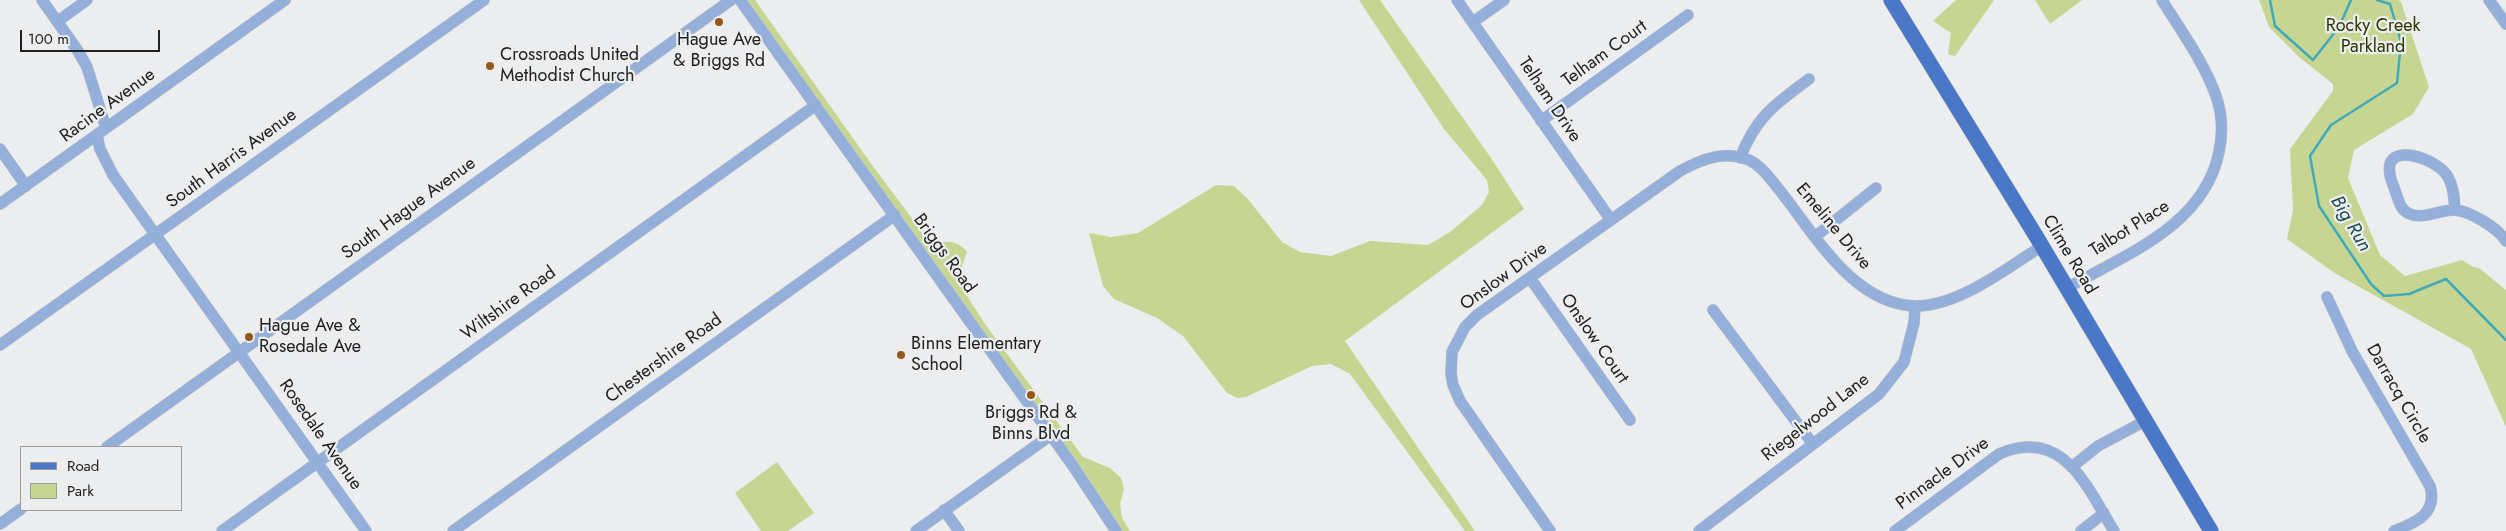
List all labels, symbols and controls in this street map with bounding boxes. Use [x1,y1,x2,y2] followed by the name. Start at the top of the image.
[713,16,725,28] marker: Hague Ave & Briggs Rd
[1558,16,1652,92] street label: Telham Court
[2326,16,2420,58] park label: Rocky Creek Parkland
[22,20,162,52] scale bar
[28,28,69,50] text: 100 m
[673,30,765,72] place label: Hague Ave & Briggs Rd
[500,45,639,88] place label: Crossroads United Methodist Church
[1513,54,1585,146] street label: Telham Drive
[484,60,496,72] marker: Crossroads United Methodist Church
[56,64,160,148] street label: Racine Avenue
[163,105,301,213] street label: South Harris Avenue
[338,153,480,265] street label: South Hague Avenue
[1791,179,1875,275] street label: Emeline Drive
[2325,192,2375,256] water label: Big Run
[2086,196,2174,262] street label: Talbot Place
[908,210,980,298] street label: Briggs Road
[2037,211,2101,299] street label: Clime Road
[1456,238,1552,316] street label: Onslow Drive
[457,262,561,346] street label: Wiltshire Road
[1555,290,1633,388] street label: Onslow Court
[601,309,727,409] street label: Chestershire Road
[259,316,361,358] place label: Hague Ave & Rosedale Ave
[243,331,255,343] marker: Hague Ave & Rosedale Ave
[911,334,1041,376] place label: Binns Elementary School
[2361,340,2435,448] street label: Darracq Circle
[895,349,907,361] marker: Binns Elementary School
[1758,369,1874,467] street label: Riegelwood Lane
[274,375,366,495] street label: Rosedale Avenue
[1025,389,1037,401] marker: Briggs Rd & Binns Blvd
[985,403,1077,446] place label: Briggs Rd & Binns Blvd
[1892,433,1994,515] street label: Pinnacle Drive
[20,446,182,511] legend
[67,455,99,477] text: Road
[67,480,94,502] text: Park

